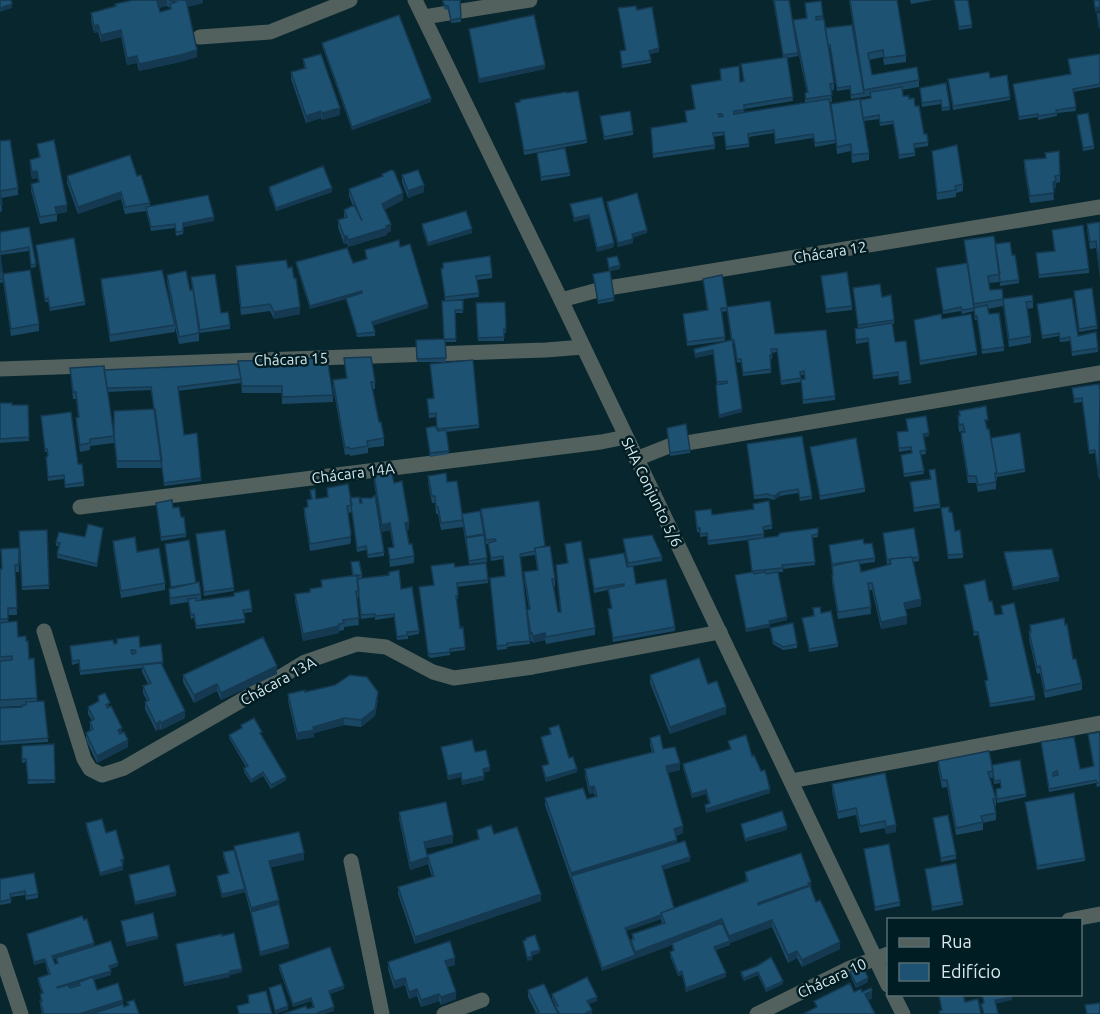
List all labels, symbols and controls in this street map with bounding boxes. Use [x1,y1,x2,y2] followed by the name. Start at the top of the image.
[792,238,868,266] street label: Chácara 12
[254,349,328,369] street label: Chácara 15
[618,435,686,549] street label: SHA Conjunto 5/6
[310,459,396,487] street label: Chácara 14A
[237,653,319,709] street label: Chácara 13A
[887,918,1082,996] legend
[941,931,972,951] text: Rua
[795,955,869,1001] street label: Chácara 10
[941,961,1001,981] text: Edifício

